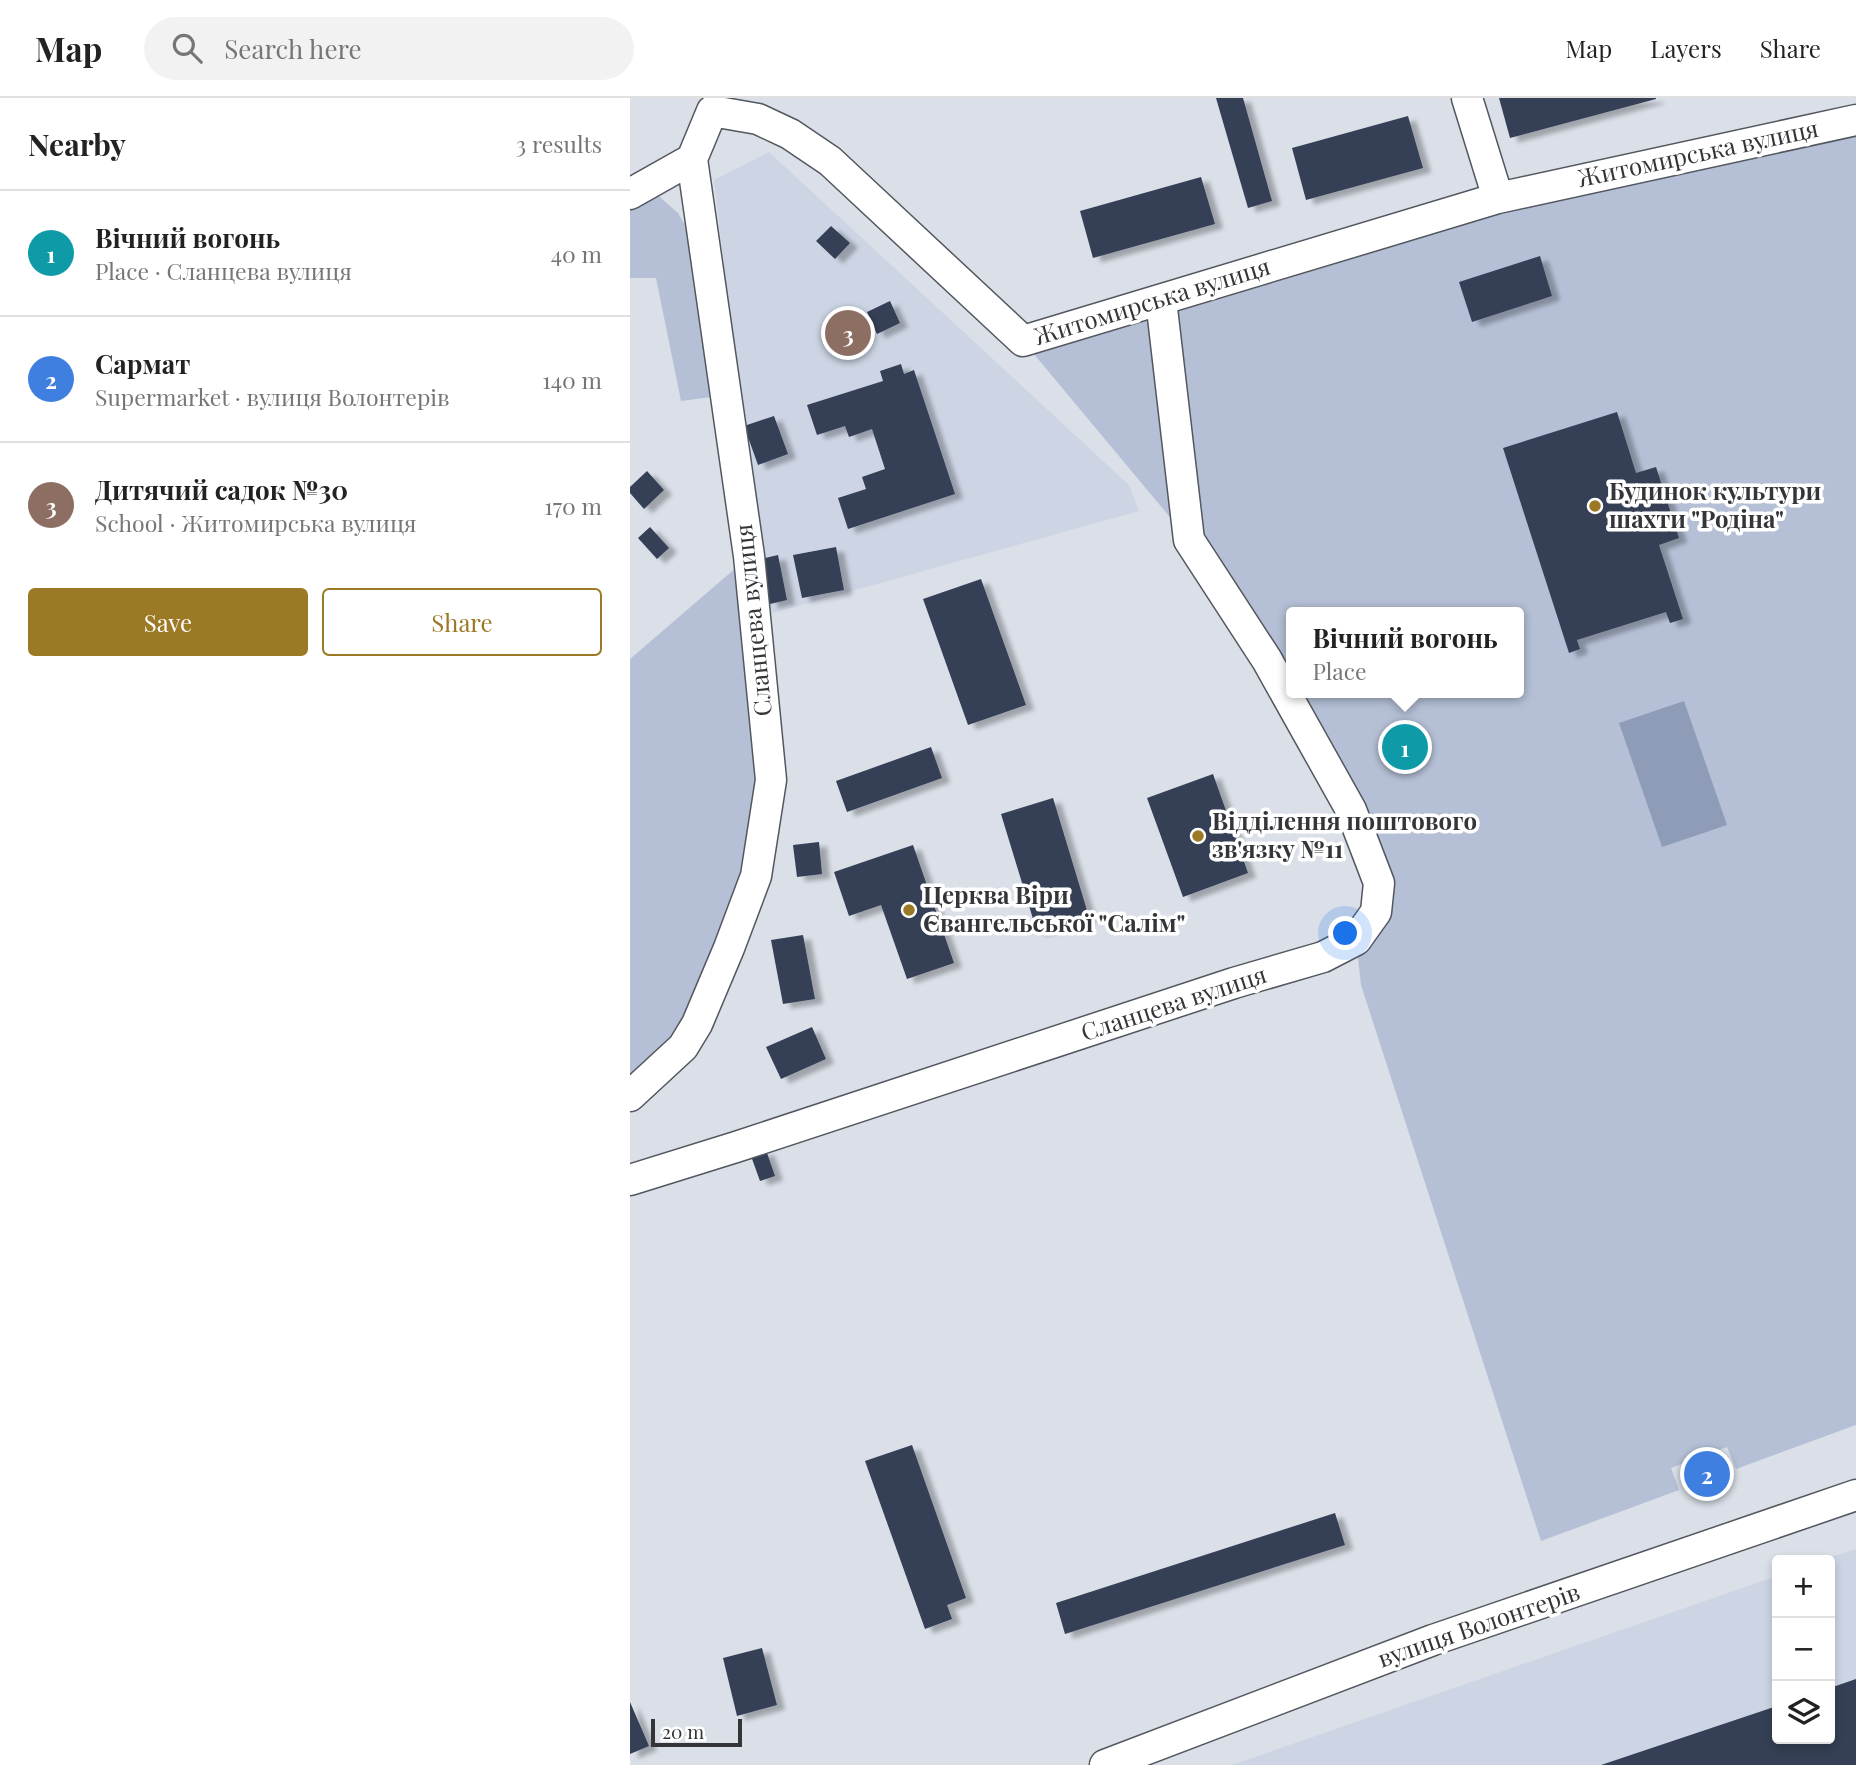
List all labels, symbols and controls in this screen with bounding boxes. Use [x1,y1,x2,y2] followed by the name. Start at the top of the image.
[144,17,634,80] search box
[35,26,102,70] text: Map
[168,29,206,67] icon: search
[224,31,362,66] text: Search here
[1566,32,1612,64] text: Map
[1650,32,1722,64] text: Layers
[1760,32,1821,64] text: Share
[1574,111,1821,193] street label: Житомирська вулиця
[28,124,126,164] text: Nearby
[516,128,602,159] text: 3 results
[95,220,280,255] text: Вічний вогонь
[47,238,55,269] text: 1
[551,238,602,269] text: 40 m
[1029,249,1274,351] street label: Житомирська вулиця
[95,255,352,286] text: Place · Сланцева вулиця
[825,307,871,359] pin: 3
[95,346,190,381] text: Сармат
[45,364,57,395] text: 2
[542,364,602,395] text: 140 m
[95,381,450,412] text: Supermarket · вулиця Волонтерів
[95,472,348,507] text: Дитячий садок №30
[1609,474,1822,534] place label: Будинок культури шахти "Родіна"
[45,490,57,521] text: 3
[544,490,602,521] text: 170 m
[1587,498,1603,514] marker: Будинок культури шахти "Родіна"
[95,507,416,538] text: School · Житомирська вулиця
[726,522,778,718] street label: Сланцева вулиця
[28,588,308,656] button: Save
[322,588,602,656] button: Share
[1286,607,1524,698] popup
[1312,620,1498,655] text: Вічний вогонь
[1312,655,1367,686] text: Place
[1382,721,1428,773] pin: 1
[1212,804,1477,864] place label: Відділення поштового зв'язку №11
[1190,828,1206,844] marker: Відділення поштового зв'язку №11
[923,878,1185,938] place label: Церква Віри Євангельської "Салім"
[901,902,917,918] marker: Церква Віри Євангельської "Салім"
[1328,916,1362,950] your location
[1077,957,1270,1047] street label: Сланцева вулиця
[1684,1448,1730,1500] pin: 2
[1772,1555,1835,1744] map controls
[1772,1555,1835,1618] button: +
[1373,1574,1584,1674] street label: вулиця Волонтерів
[1772,1618,1835,1681] button: −
[1772,1681,1835,1744] button: layers
[651,1716,742,1748] scale bar
[662,1718,704,1744] text: 20 m

